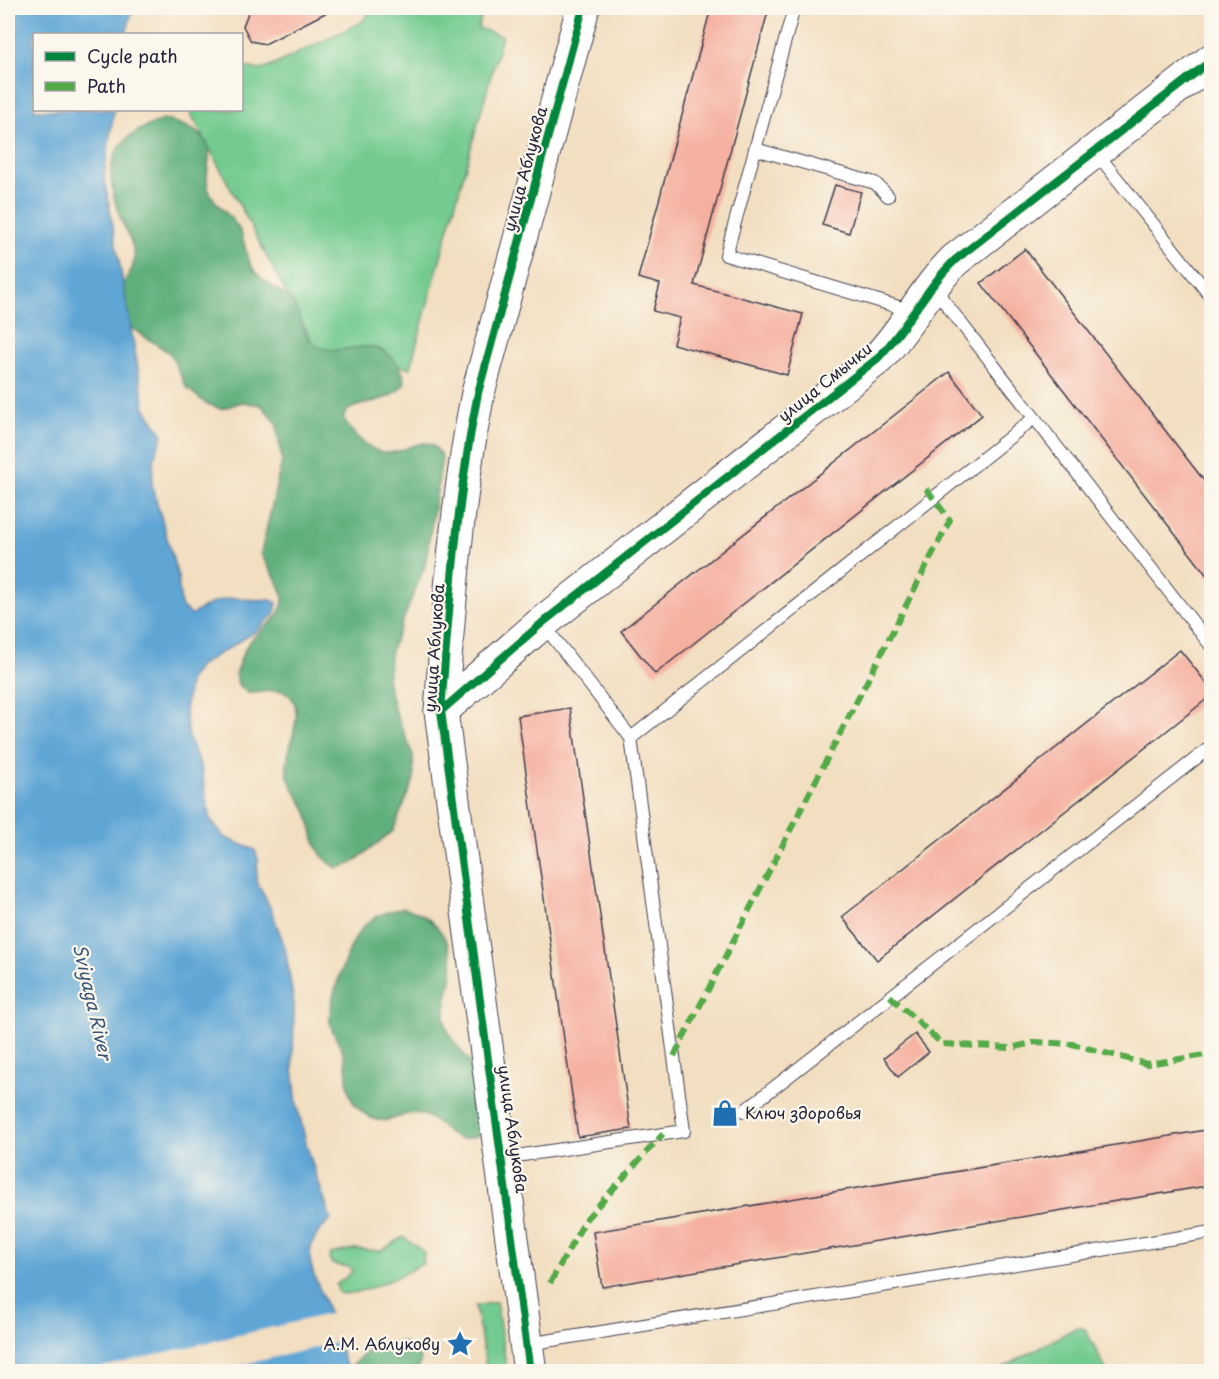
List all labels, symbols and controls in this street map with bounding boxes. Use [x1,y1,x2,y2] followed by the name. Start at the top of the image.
[33,33,243,111] legend
[87,42,178,69] text: Cycle path
[87,72,126,99] text: Path
[496,103,552,234] street label: улица Аблукова
[772,336,877,427] street label: улица Смычки
[417,583,449,713] street label: улица Аблукова
[67,941,120,1065] water label: Sviyaga River
[493,1063,535,1194] street label: улица Аблукова
[710,1098,740,1128] shop icon: Ключ здоровья
[745,1100,862,1124] place label: Ключ здоровья
[445,1329,475,1359] place icon: А.М. Аблукову
[324,1331,440,1355] place label: А.М. Аблукову

